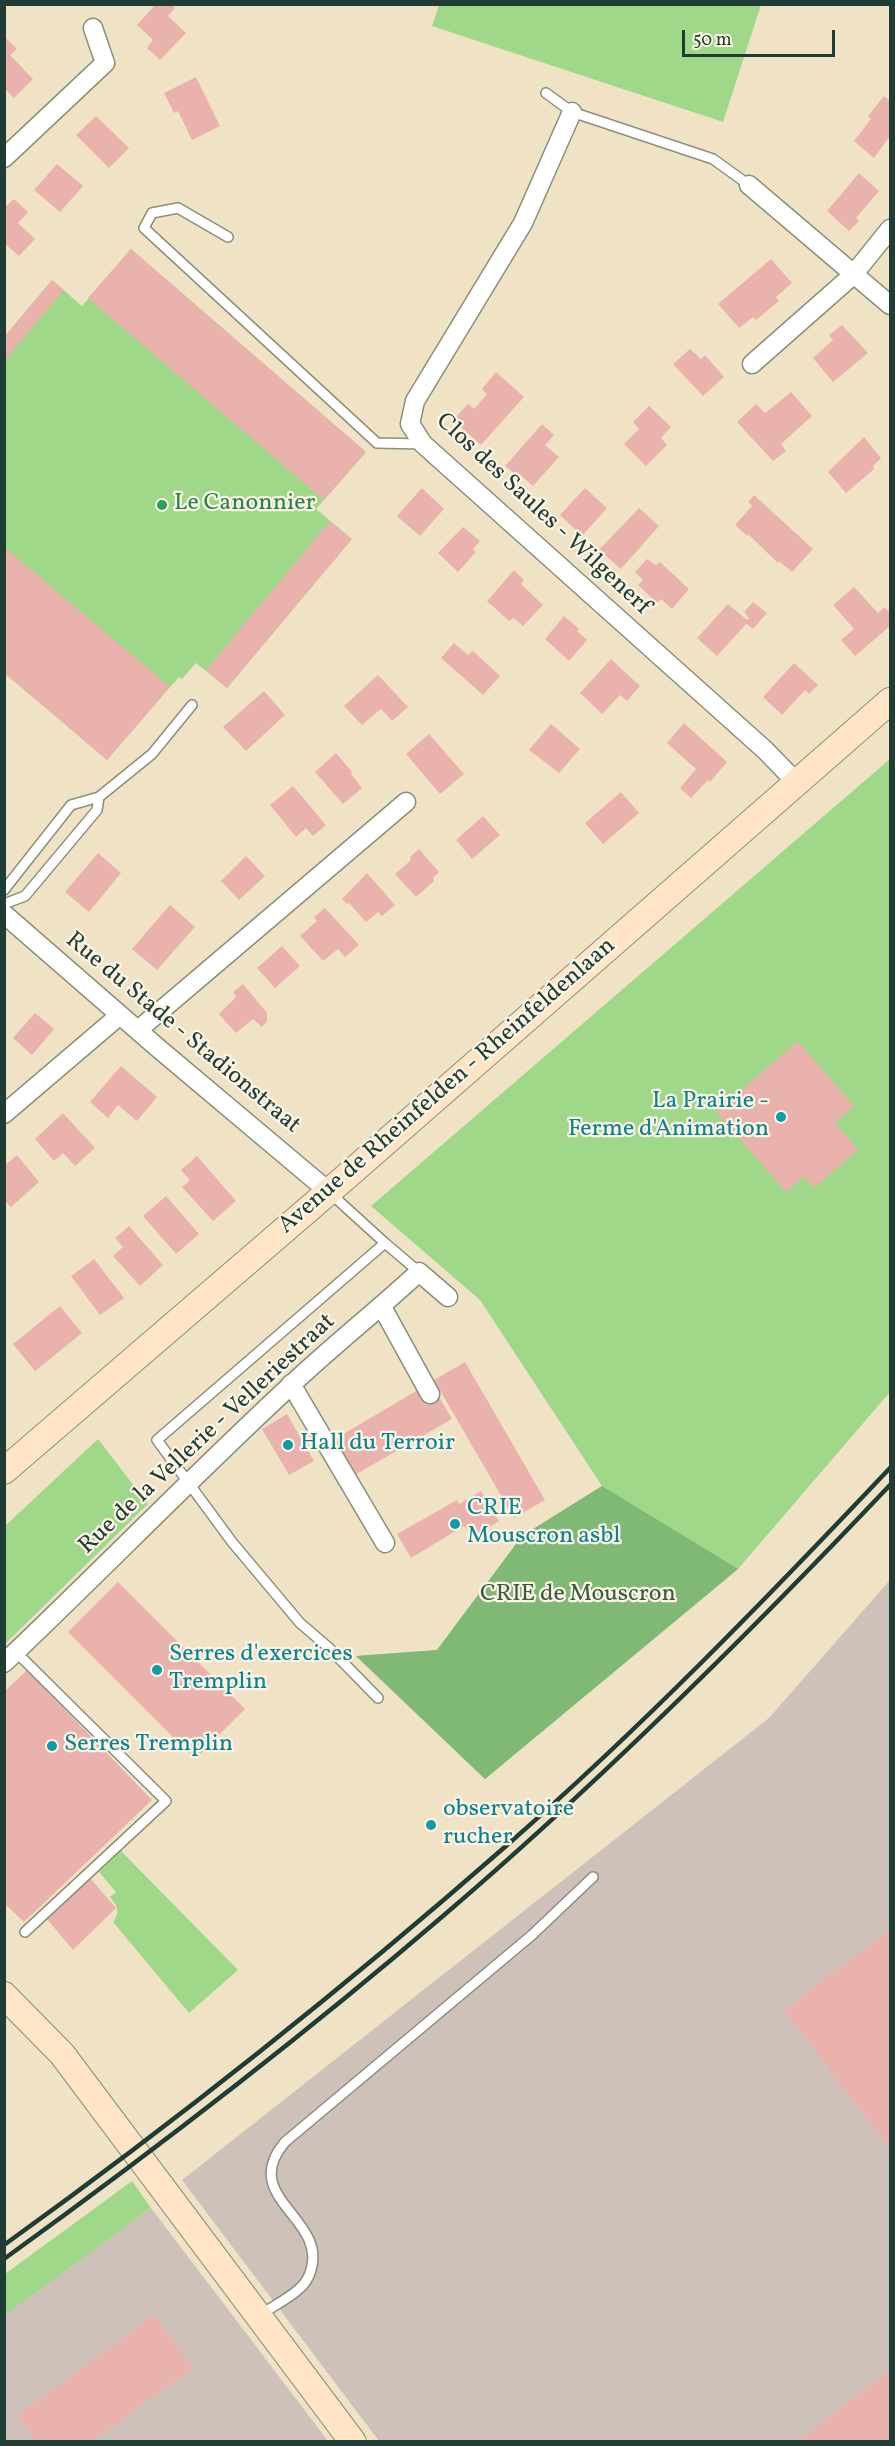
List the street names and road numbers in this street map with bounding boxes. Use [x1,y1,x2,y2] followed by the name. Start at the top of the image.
[429,408,655,622] street label: Clos des Saules - Wilgenerf
[58,927,306,1141] street label: Rue du Stade - Stadionstraat
[274,933,622,1241] street label: Avenue de Rheinfelden - Rheinfeldenlaan
[74,1309,342,1561] street label: Rue de la Vellerie - Velleriestraat

